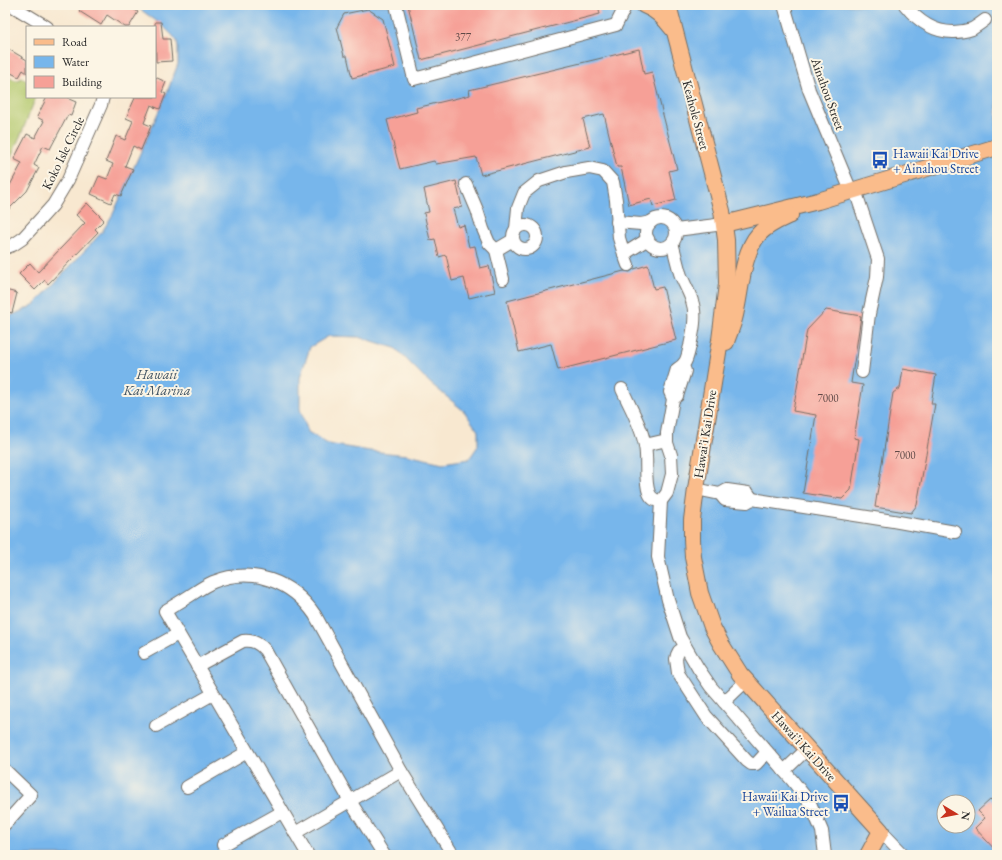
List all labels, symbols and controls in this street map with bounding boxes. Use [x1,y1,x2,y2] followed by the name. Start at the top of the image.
[26,26,156,98] legend
[455,30,472,44] house number: 377
[62,34,88,50] text: Road
[62,54,89,70] text: Water
[807,55,849,132] street label: Ainahou Street
[62,74,103,90] text: Building
[679,78,713,152] street label: Keahole Street
[38,113,88,193] street label: Koko Isle Circle
[893,145,979,177] place label: Hawaii Kai Drive + Ainahou Street
[870,150,890,170] bus stop icon: Hawaii Kai Drive + Ainahou Street
[122,365,191,399] water label: Hawaii Kai Marina
[690,389,720,479] street label: Hawai’i Kai Drive
[817,391,839,405] house number: 7000
[894,448,916,462] house number: 7000
[768,707,840,785] street label: Hawai’i Kai Drive
[742,788,828,820] place label: Hawaii Kai Drive + Wailua Street
[831,793,851,813] bus stop icon: Hawaii Kai Drive + Wailua Street
[936,794,976,834] north arrow
[958,810,974,821] text: N

